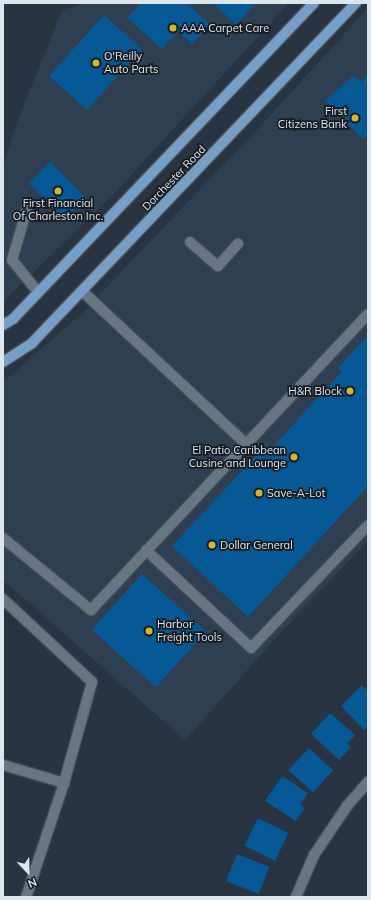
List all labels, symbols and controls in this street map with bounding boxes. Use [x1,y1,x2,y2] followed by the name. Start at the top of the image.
[181,21,269,35] place label: AAA Carpet Care
[168,23,178,33] marker: AAA Carpet Care
[104,50,158,76] place label: O'Reilly Auto Parts
[91,58,101,68] marker: O'Reilly Auto Parts
[278,105,347,131] place label: First Citizens Bank
[350,113,360,123] marker: First Citizens Bank
[140,143,208,213] street label: Dorchester Road
[53,186,63,196] marker: First Financial Of Charleston Inc.
[13,197,103,223] place label: First Financial Of Charleston Inc.
[288,384,342,398] place label: H&R Block
[345,386,355,396] marker: H&R Block
[189,444,286,470] place label: El Patio Caribbean Cusine and Lounge
[289,452,299,462] marker: El Patio Caribbean Cusine and Lounge
[267,486,325,500] place label: Save-A-Lot
[254,488,264,498] marker: Save-A-Lot
[220,538,293,552] place label: Dollar General
[207,540,217,550] marker: Dollar General
[157,618,222,644] place label: Harbor Freight Tools
[144,626,154,636] marker: Harbor Freight Tools
[8,852,48,892] north arrow
[26,875,39,891] text: N

